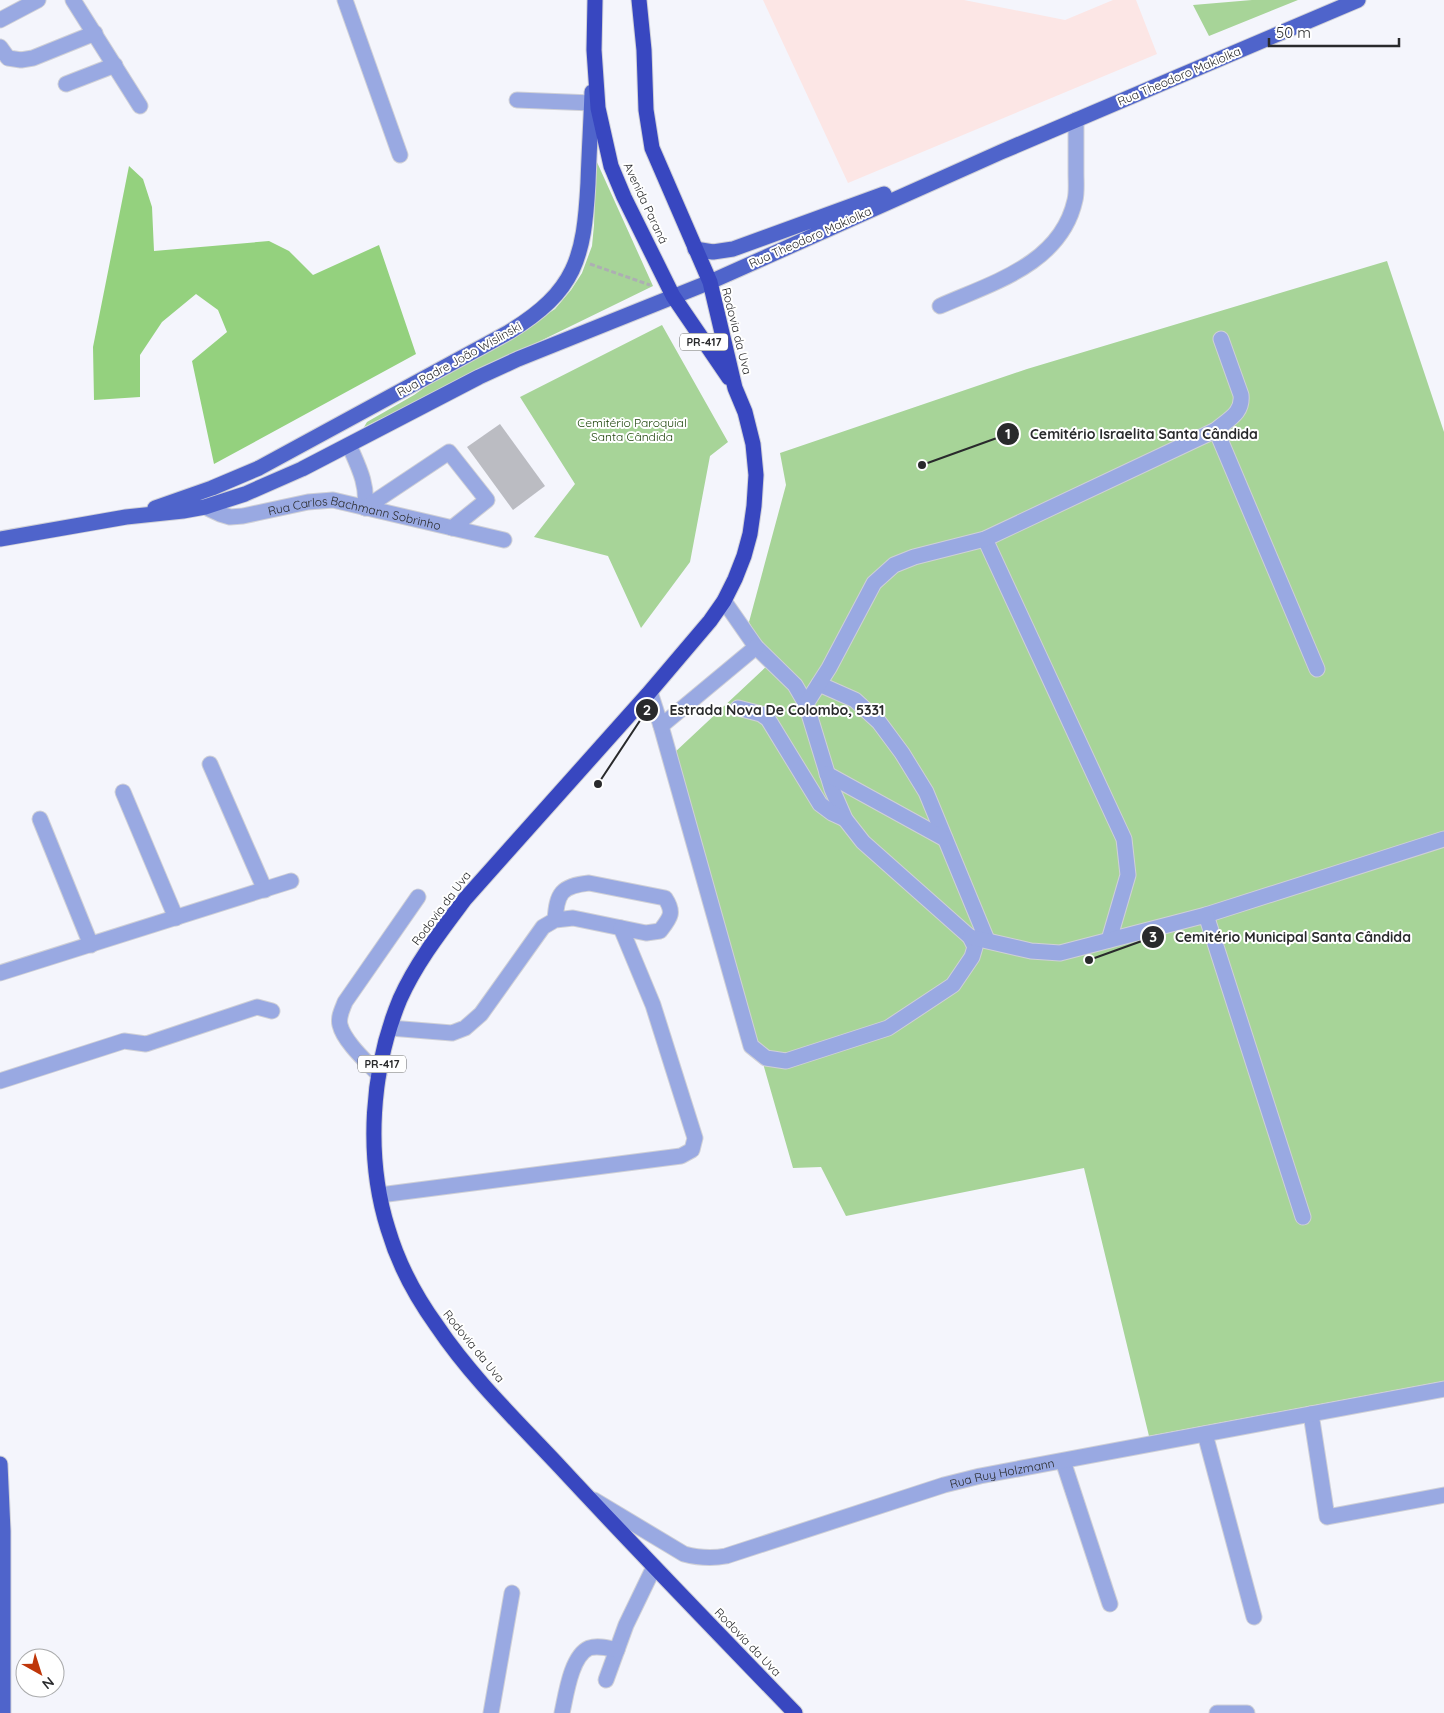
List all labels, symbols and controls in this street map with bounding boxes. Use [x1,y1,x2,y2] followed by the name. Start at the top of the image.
[1269,15,1399,47] scale bar
[1276,23,1311,42] text: 50 m
[1115,43,1243,109] street label: Rua Theodoro Makiolka
[621,160,671,246] street label: Avenida Paraná
[746,203,874,271] street label: Rua Theodoro Makiolka
[719,286,755,376] street label: Rodovia da Uva
[394,319,524,399] street label: Rua Padre João Wislinski
[680,334,728,351] road number: PR-417
[577,415,687,444] park label: Cemitério Paroquial Santa Cândida
[995,420,1268,449] callout: Cemitério Israelita Santa Cândida
[1005,424,1011,443] text: 1
[1030,425,1258,443] text: Cemitério Israelita Santa Cândida
[266,492,443,533] street label: Rua Carlos Bachmann Sobrinho
[634,695,894,724] callout: Estrada Nova De Colombo, 5331
[643,700,651,719] text: 2
[669,701,885,719] text: Estrada Nova De Colombo, 5331
[408,868,474,948] street label: Rodovia da Uva
[1140,922,1421,951] callout: Cemitério Municipal Santa Cândida
[1149,927,1157,946] text: 3
[1175,928,1411,946] text: Cemitério Municipal Santa Cândida
[358,1056,406,1072] road number: PR-417
[440,1307,508,1385] street label: Rodovia da Uva
[948,1455,1056,1491] street label: Rua Ruy Holzmann
[712,1605,784,1679] street label: Rodovia da Uva
[15,1648,65,1698] north arrow
[39,1673,58,1693] text: N

